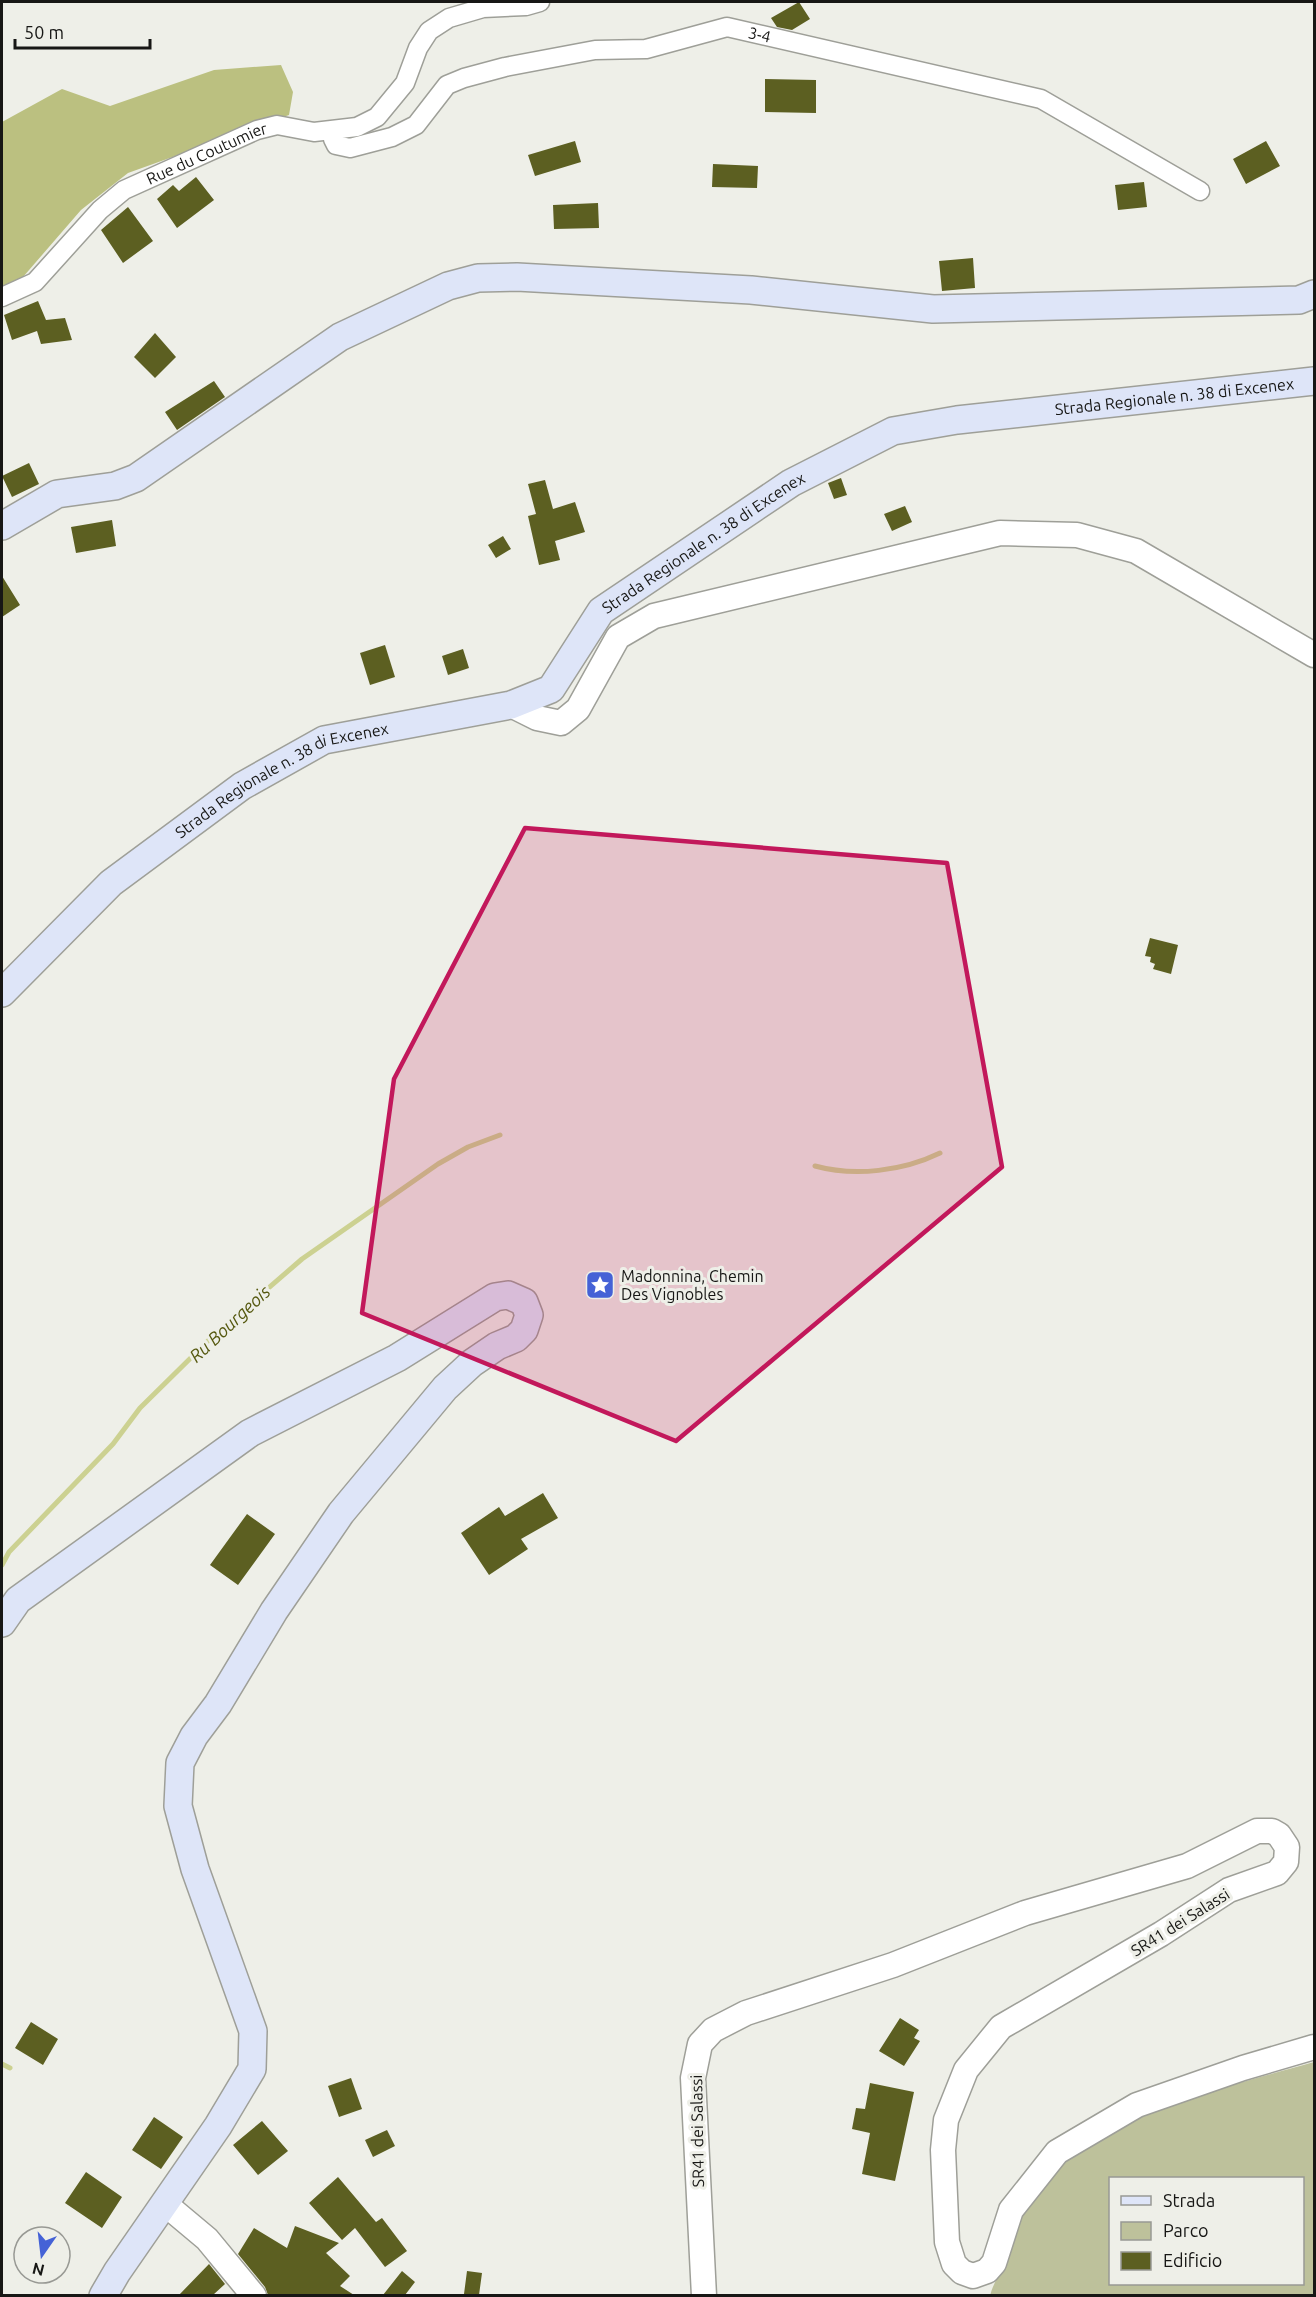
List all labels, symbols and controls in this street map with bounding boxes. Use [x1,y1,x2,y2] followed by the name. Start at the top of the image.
[15,12,150,50] scale bar
[24,22,64,42] text: 50 m
[747,23,773,46] street label: 3-4
[143,119,269,188] street label: Rue du Coutumier
[1054,374,1295,418] street label: Strada Regionale n. 38 di Excenex
[598,469,808,617] street label: Strada Regionale n. 38 di Excenex
[172,719,390,841] street label: Strada Regionale n. 38 di Excenex
[621,1267,764,1303] place label: Madonnina, Chemin Des Vignobles
[584,1269,616,1301] place icon: Madonnina, Chemin Des Vignobles
[185,1281,274,1366] water label: Ru Bourgeois
[1127,1885,1233,1959] street label: SR41 dei Salassi
[687,2075,707,2187] street label: SR41 dei Salassi
[1109,2177,1304,2285] legend
[1163,2190,1215,2210] text: Strada
[1163,2220,1209,2240] text: Parco
[12,2225,72,2285] north arrow
[1163,2250,1222,2270] text: Edificio
[30,2259,46,2280] text: N

